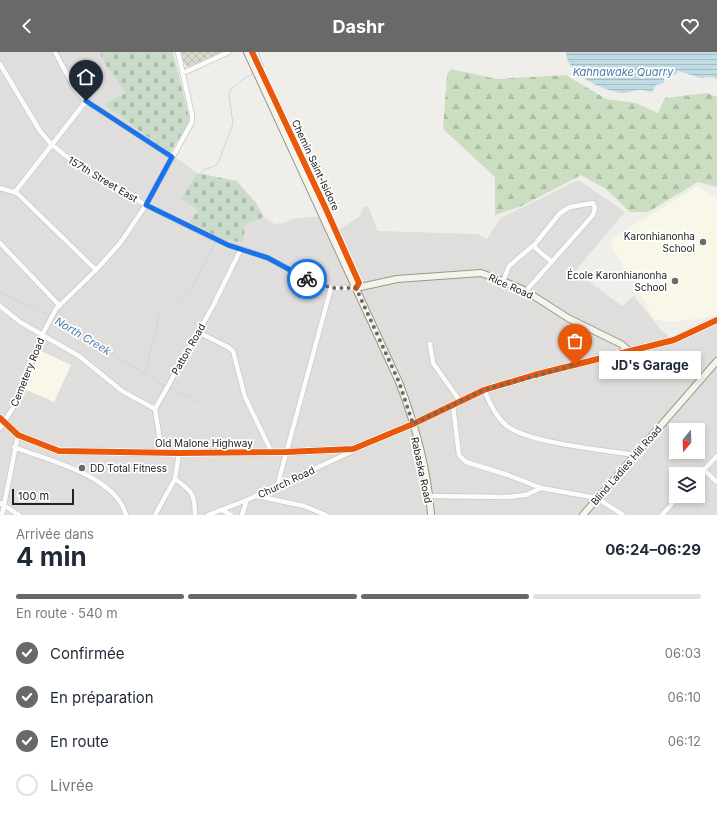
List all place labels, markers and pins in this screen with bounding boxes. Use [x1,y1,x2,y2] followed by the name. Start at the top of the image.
[69,60,103,101] pin
[624,230,695,254] place label: Karonhianonha School
[698,237,708,247] marker: Karonhianonha School
[567,268,667,293] place label: École Karonhianonha School
[670,276,680,286] marker: École Karonhianonha School
[558,324,592,365] pin
[599,351,701,379] callout: JD's Garage
[90,462,167,474] place label: DD Total Fitness
[77,463,87,473] marker: DD Total Fitness

